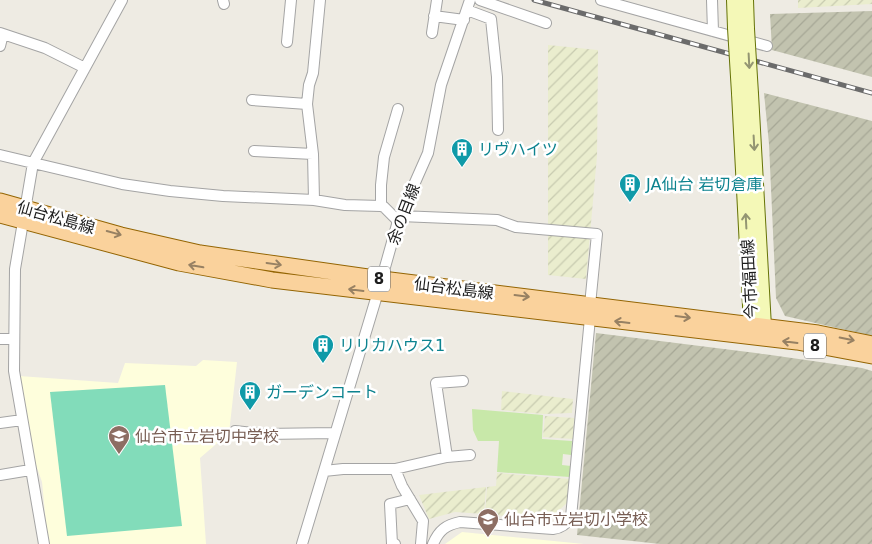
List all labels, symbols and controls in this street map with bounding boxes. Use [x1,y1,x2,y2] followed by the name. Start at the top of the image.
[745,53,754,69] one-way arrow
[749,135,758,151] one-way arrow
[450,137,474,168] building icon: リヴハイツ
[478,140,558,159] place label: リヴハイツ
[618,172,642,203] building icon: JA仙台 岩切倉庫
[645,175,762,194] place label: JA仙台 岩切倉庫
[383,181,424,247] street label: 余の目線
[15,197,97,238] street label: 仙台松島線
[741,213,750,229] one-way arrow
[106,229,122,238] one-way arrow
[738,239,761,319] street label: 今市福田線
[188,260,204,270] one-way arrow
[265,260,281,270] one-way arrow
[368,266,390,292] road number: 8
[413,274,495,303] street label: 仙台松島線
[349,285,365,295] one-way arrow
[513,291,529,301] one-way arrow
[675,312,691,322] one-way arrow
[614,317,630,327] one-way arrow
[311,333,335,364] building icon: リリカハウス1
[804,334,826,358] road number: 8
[838,335,854,344] one-way arrow
[339,336,445,355] place label: リリカハウス1
[782,336,798,346] one-way arrow
[238,380,262,411] building icon: ガーデンコート
[266,383,378,402] place label: ガーデンコート
[107,424,131,455] school or university icon: 仙台市立岩切中学校
[135,427,279,446] place label: 仙台市立岩切中学校
[476,507,500,538] school or university icon: 仙台市立岩切小学校
[504,510,648,529] place label: 仙台市立岩切小学校

